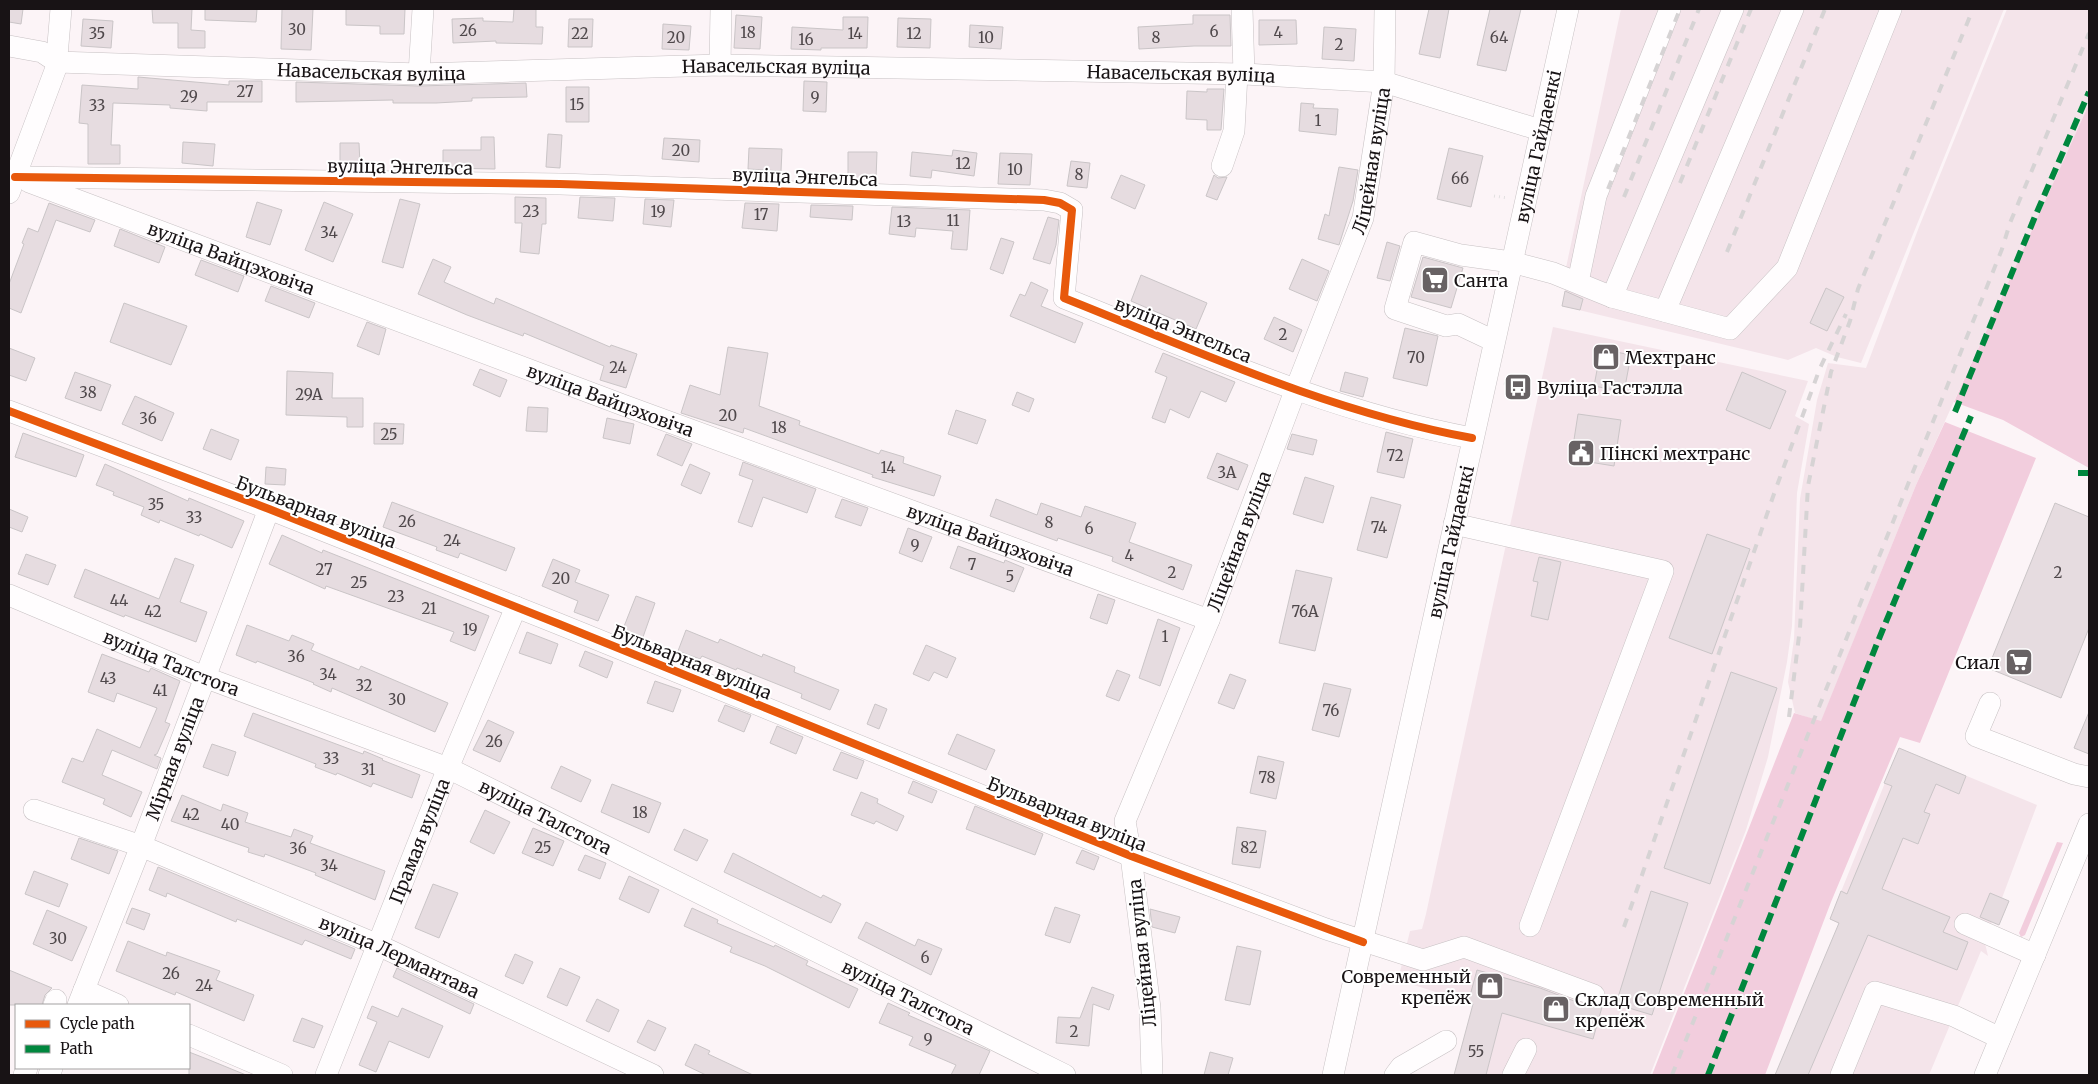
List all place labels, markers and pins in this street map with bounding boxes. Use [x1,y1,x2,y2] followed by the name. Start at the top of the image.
[1420,265,1450,295] supermarket icon: Санта
[1454,269,1509,292] place label: Санта
[1591,342,1621,372] shop icon: Мехтранс
[1625,346,1716,369] place label: Мехтранс
[1503,372,1533,402] bus stop icon: Вуліца Гастэлла
[1537,376,1683,399] place label: Вуліца Гастэлла
[1566,438,1596,468] public building icon: Пінскі мехтранс
[1600,442,1750,465] place label: Пінскі мехтранс
[2004,647,2034,677] supermarket icon: Сиал
[1955,651,2000,674] place label: Сиал
[1341,965,1472,1009] place label: Современный крепёж
[1475,971,1505,1001] shop icon: Современный крепёж
[1575,988,1764,1032] place label: Склад Современный крепёж
[1541,994,1571,1024] shop icon: Склад Современный крепёж

